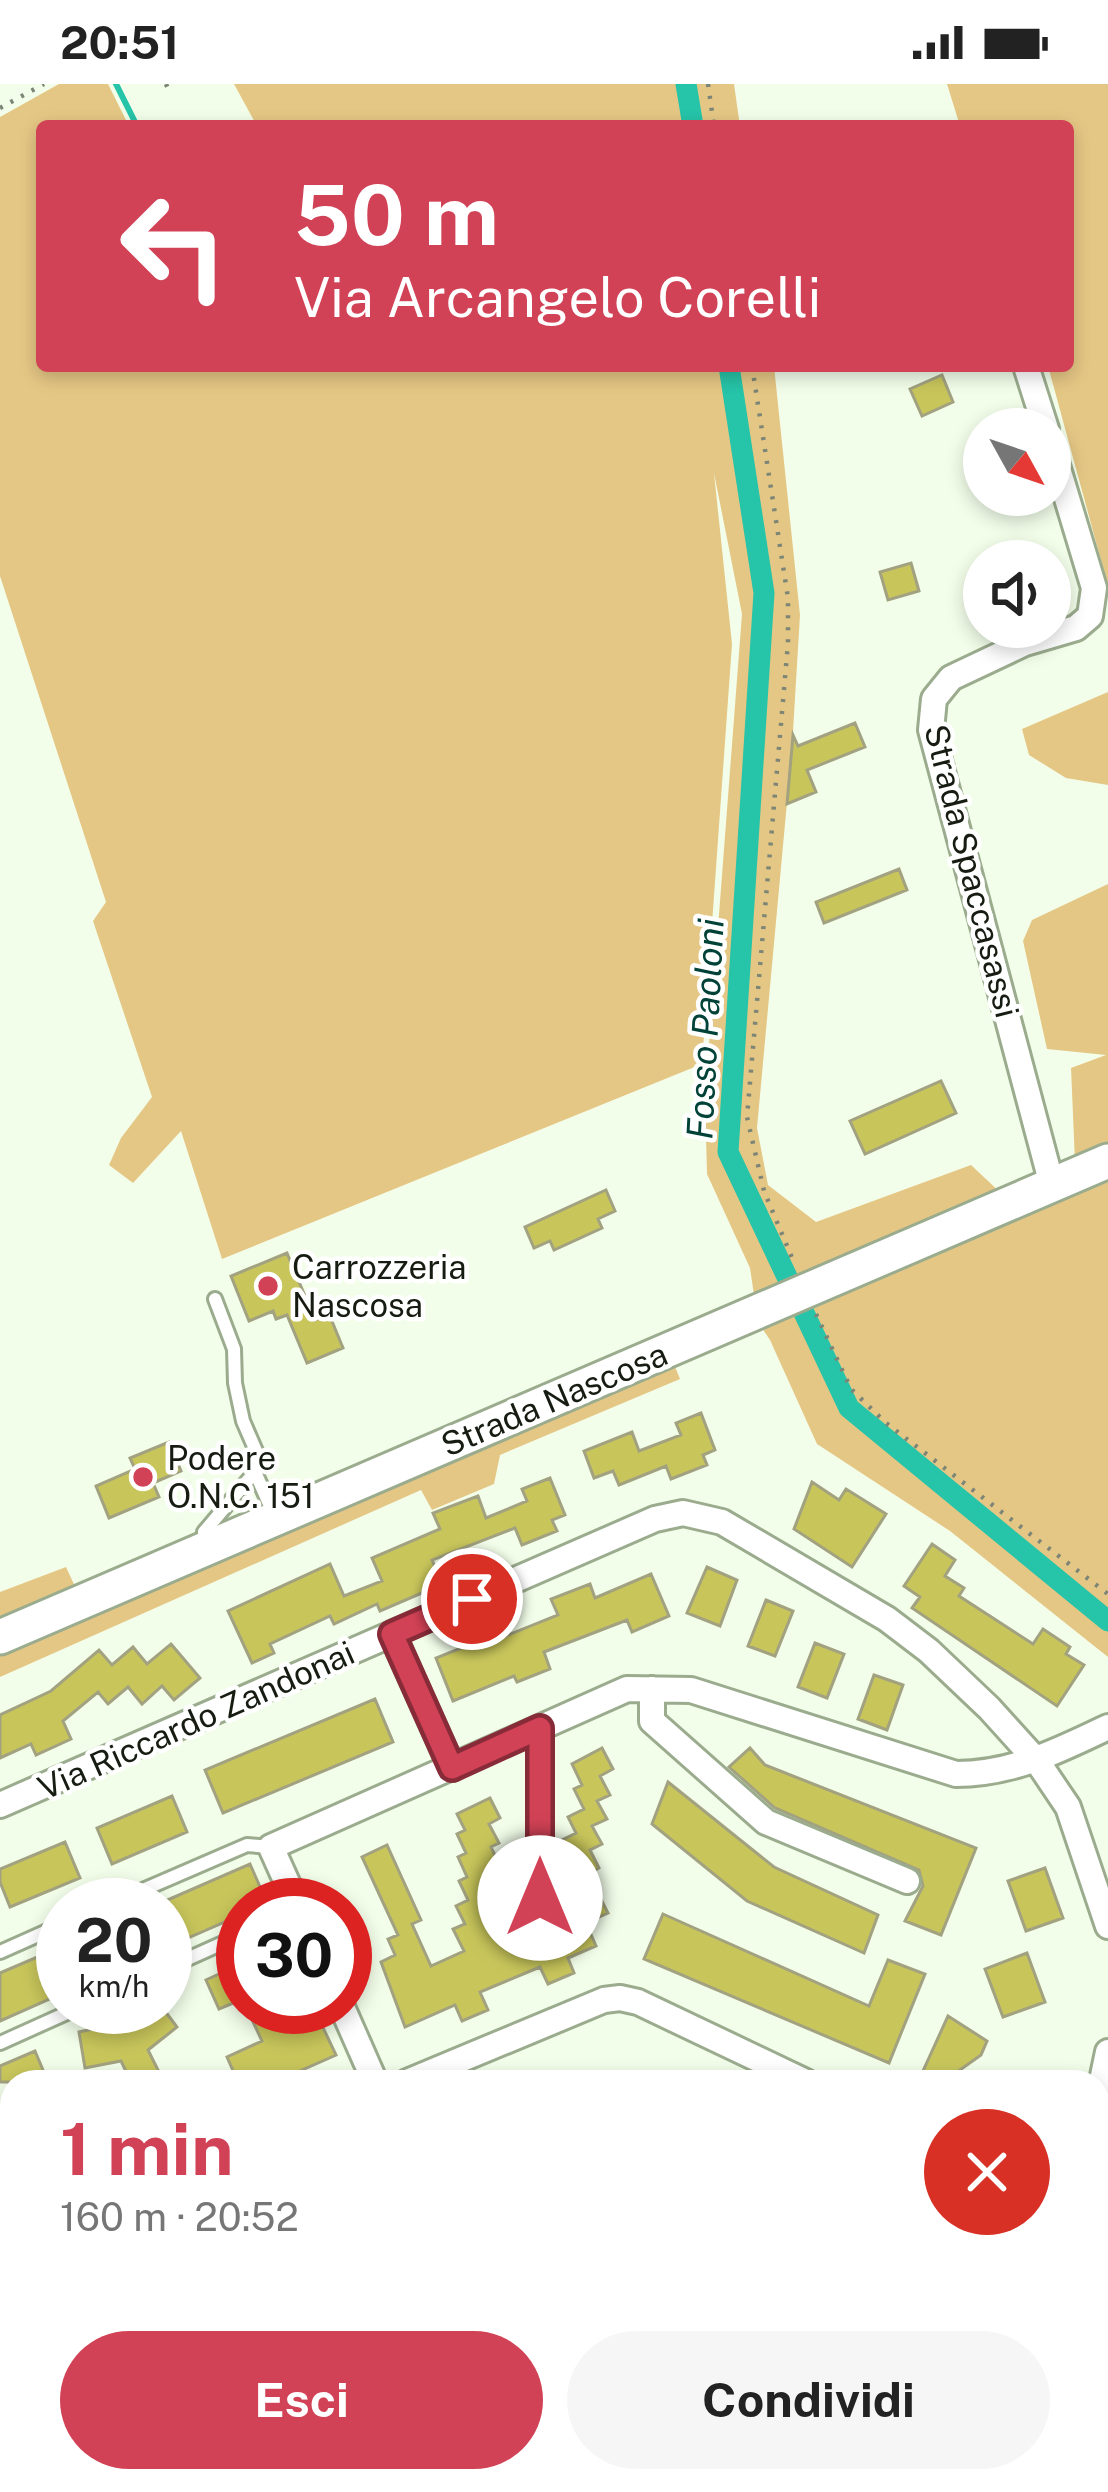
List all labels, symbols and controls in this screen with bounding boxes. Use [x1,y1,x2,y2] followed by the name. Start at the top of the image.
[60,16,179,69] text: 20:51
[294,165,499,264] text: 50 m
[96,168,252,324] icon: left
[294,266,821,329] text: Via Arcangelo Corelli
[963,408,1071,516] north arrow
[963,408,1071,648] map controls
[963,540,1071,648] button: sound
[917,721,1027,1021] street label: Strada Spaccasassi
[678,917,732,1141] water label: Fosso Paoloni
[292,1248,467,1324] place label: Carrozzeria Nascosa
[255,1273,281,1299] marker: Carrozzeria Nascosa
[435,1334,673,1464] street label: Strada Nascosa
[167,1439,314,1515] place label: Podere O.N.C. 151
[130,1464,156,1490] marker: Podere O.N.C. 151
[421,1548,523,1650] pin
[439,1566,505,1632] icon: arrive
[32,1633,360,1807] street label: Via Riccardo Zandonai
[477,1835,603,1961] position arrow
[216,1878,372,2034] speed limit sign: 30
[76,1905,152,1976] text: 20
[79,1968,149,2004] text: km/h
[60,2107,234,2191] text: 1 min
[924,2109,1050,2235] button: close
[60,2194,299,2240] text: 160 m · 20:52
[60,2331,543,2469] button: Esci
[567,2331,1050,2469] button: Condividi

